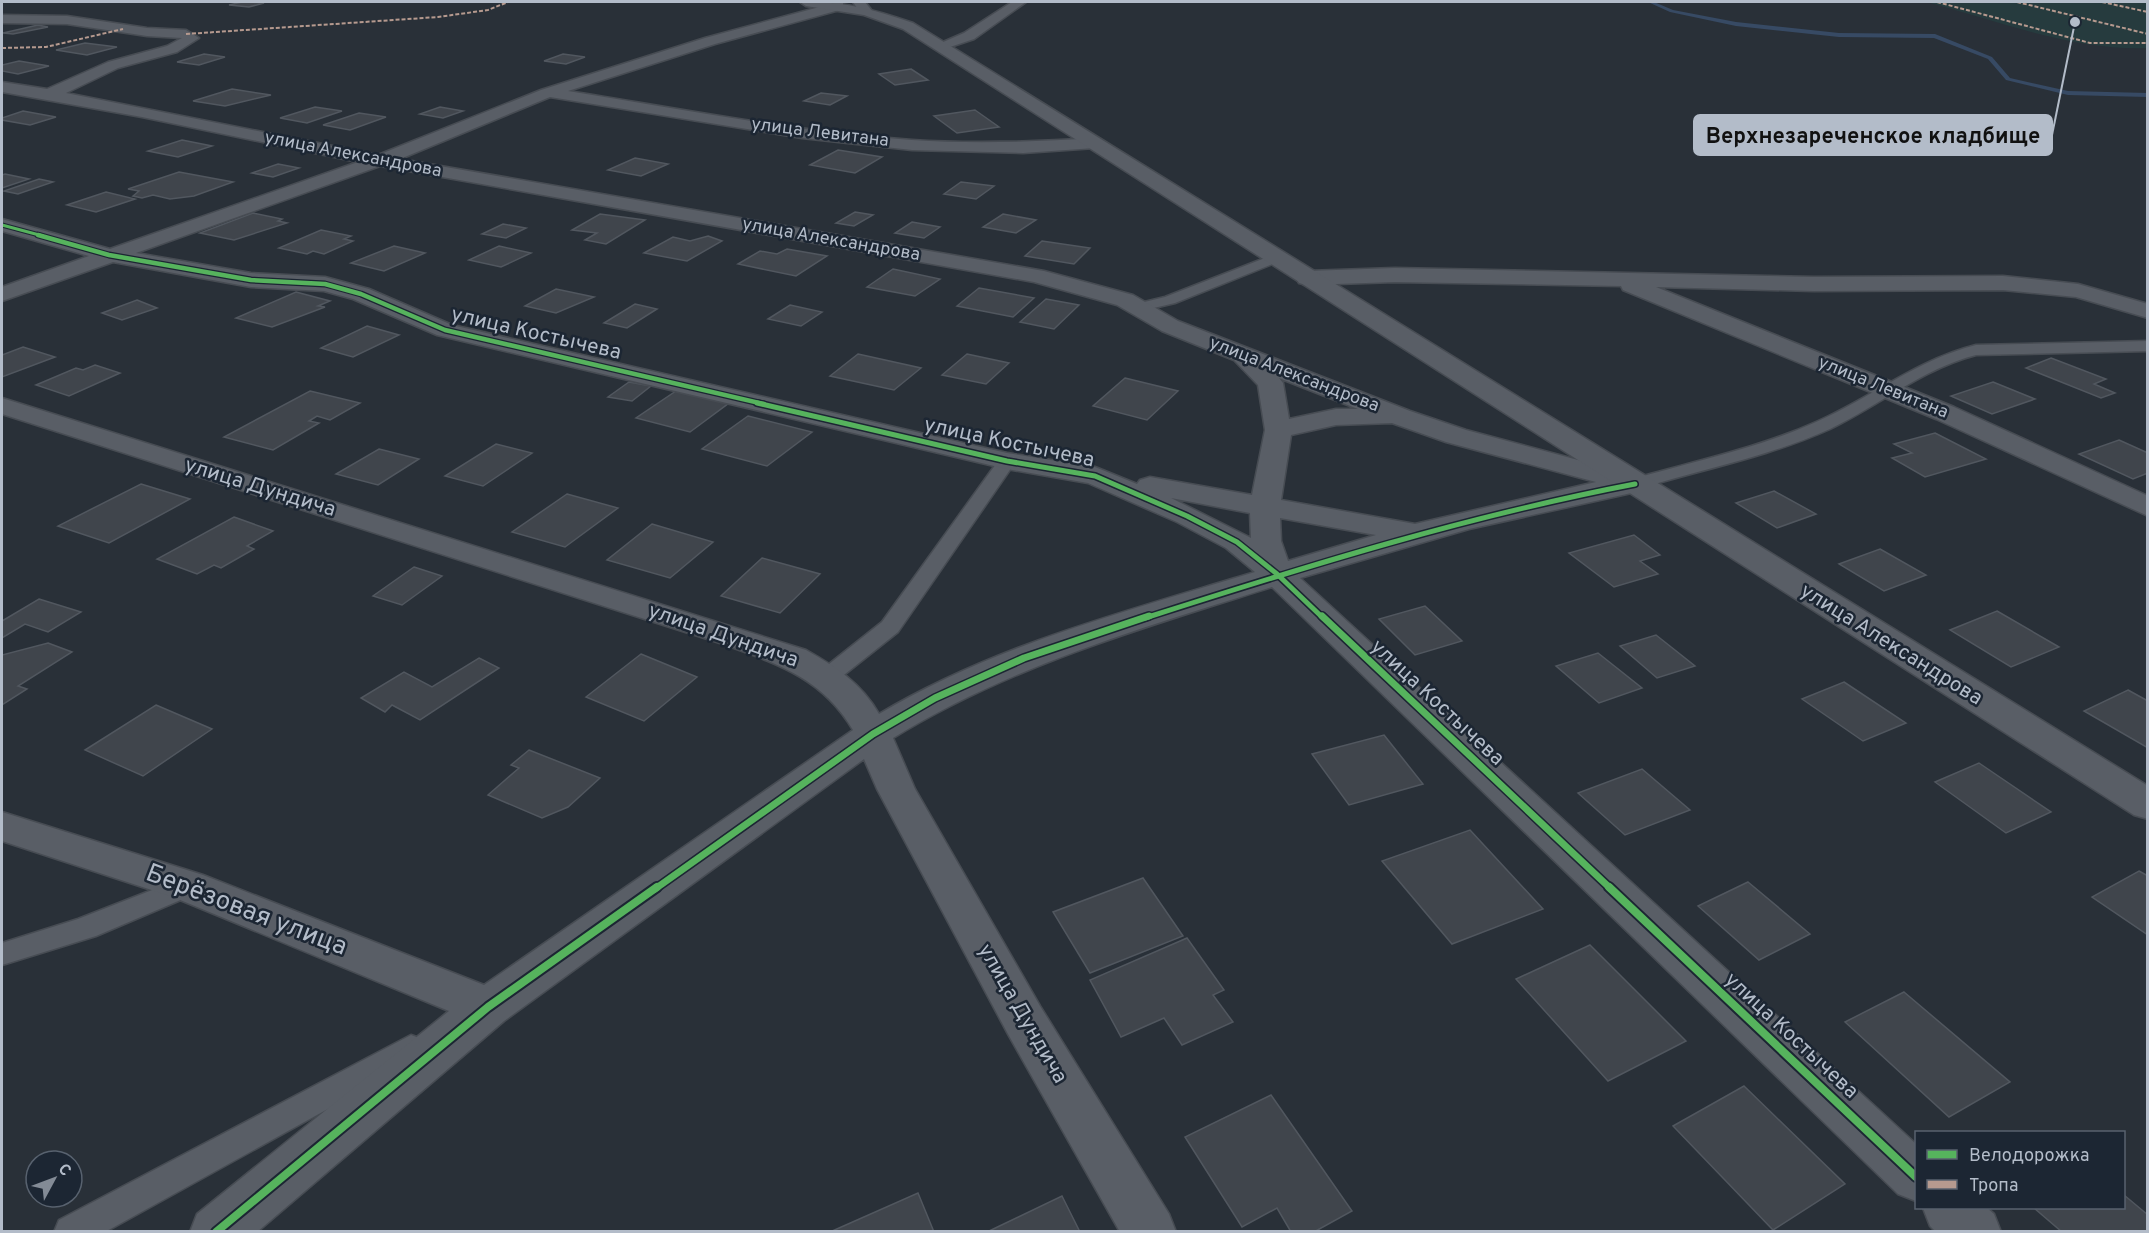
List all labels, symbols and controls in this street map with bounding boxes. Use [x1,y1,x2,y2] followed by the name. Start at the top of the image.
[750,113,890,153] street label: улица Левитана
[1694,115,2052,155] callout: Верхнезареченское кладбище
[1706,124,2040,151] text: Верхнезареченское кладбище
[262,127,444,183] street label: улица Александрова
[740,213,922,267] street label: улица Александрова
[448,301,624,367] street label: улица Костычева
[1206,332,1382,418] street label: улица Александрова
[1814,351,1952,425] street label: улица Левитана
[921,412,1097,474] street label: улица Костычева
[181,452,339,524] street label: улица Дундича
[1795,578,1987,712] street label: улица Александрова
[644,598,802,674] street label: улица Дундича
[1364,634,1510,772] street label: улица Костычева
[141,857,351,965] street label: Берёзовая улица
[971,939,1073,1089] street label: улица Дундича
[1718,967,1864,1105] street label: улица Костычева
[1915,1131,2125,1209] legend
[1969,1145,2089,1168] text: Велодорожка
[24,1149,84,1209] north arrow
[53,1160,75,1181] text: С
[1969,1175,2018,1198] text: Тропа

